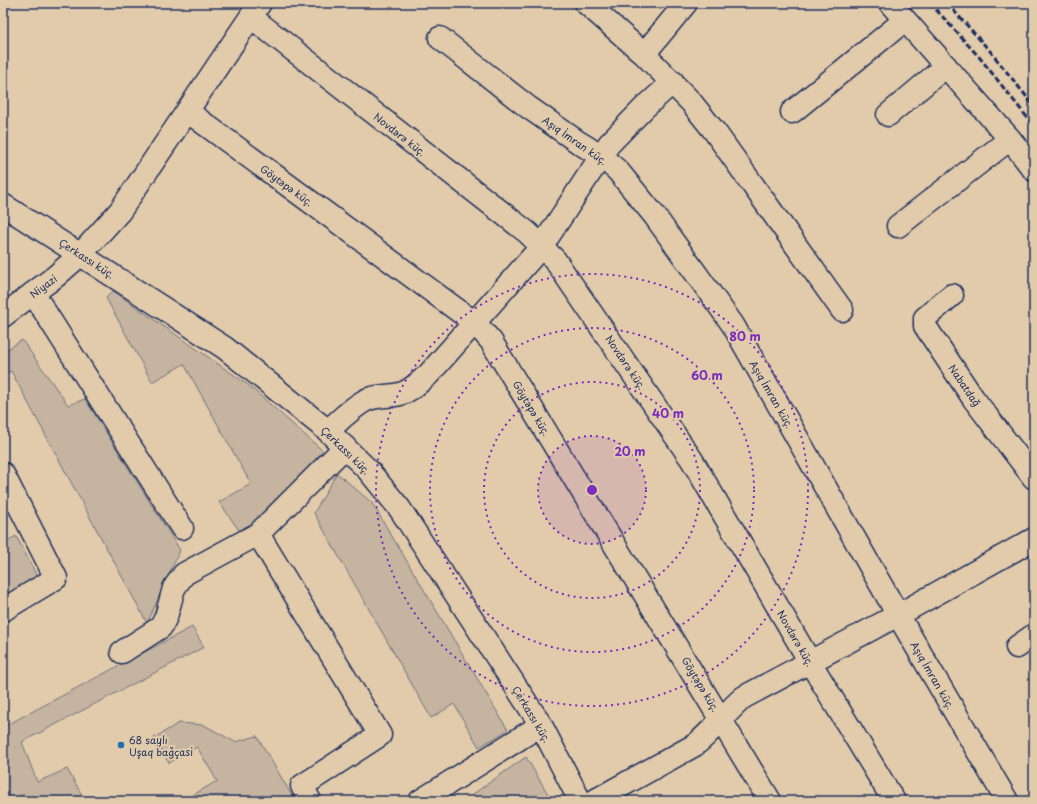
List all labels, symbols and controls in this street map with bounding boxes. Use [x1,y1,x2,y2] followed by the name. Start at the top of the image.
[371,109,429,159] street label: Novdərə küç.
[540,112,610,168] street label: Aşıq İmran küç.
[257,161,316,210] street label: Göytəpə küç.
[56,234,118,282] street label: Çerkassı küç.
[26,271,60,301] street label: Niyazi
[729,327,761,345] text: 80 m
[602,332,650,392] street label: Novdərə küç.
[746,357,798,431] street label: Aşıq İmran küç.
[945,361,985,409] street label: Nabatdağ
[691,366,723,384] text: 60 m
[509,378,554,439] street label: Göytəpə küç.
[652,404,684,422] text: 40 m
[318,423,374,478] street label: Çerkassı küç.
[614,442,646,460] text: 20 m
[585,483,599,497] centre of rings
[774,607,818,669] street label: Novdərə küç.
[907,638,959,712] street label: Aşıq İmran küç.
[678,654,723,715] street label: Göytəpə küç.
[509,683,555,745] street label: Çerkassı küç.
[129,732,193,759] place label: 68 saylı Uşaq bağçasi
[116,740,126,750] marker: 68 saylı Uşaq bağçasi

